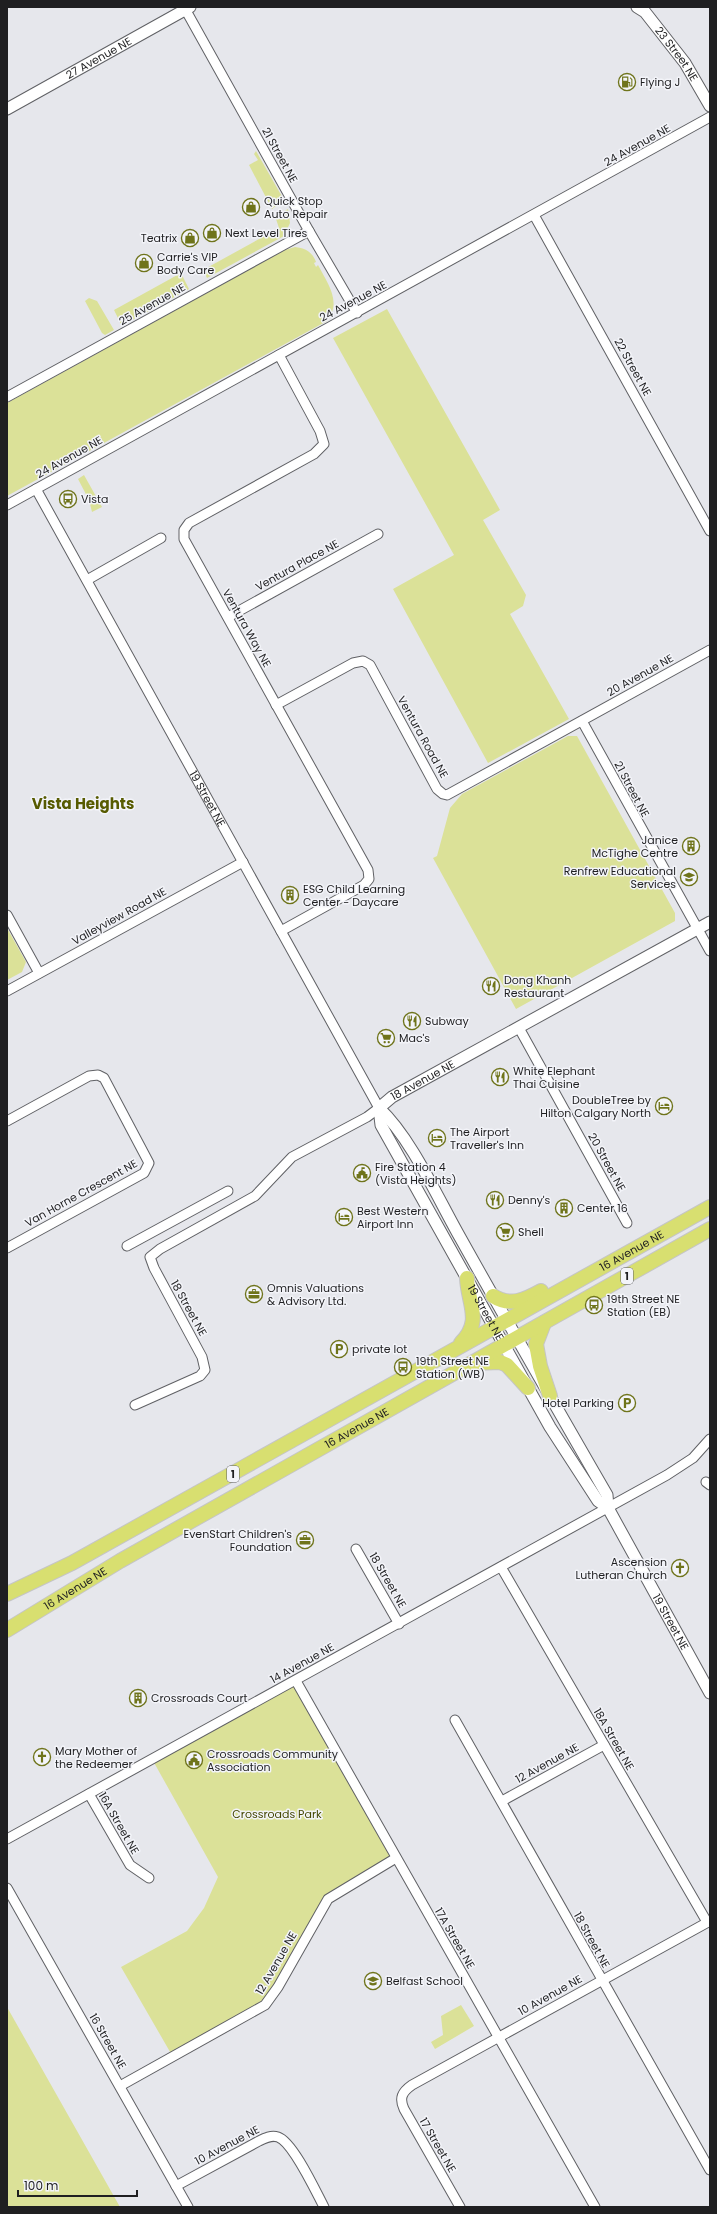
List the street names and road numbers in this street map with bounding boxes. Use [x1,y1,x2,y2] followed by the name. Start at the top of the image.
[651,23,702,84] street label: 23 Street NE
[63,33,134,83] street label: 27 Avenue NE
[601,120,673,170] street label: 24 Avenue NE
[258,124,302,186] street label: 21 Street NE
[317,277,389,325] street label: 24 Avenue NE
[116,279,188,329] street label: 25 Avenue NE
[610,335,656,399] street label: 22 Street NE
[33,432,105,482] street label: 24 Avenue NE
[252,535,342,595] street label: Ventura Place NE
[219,586,275,670] street label: Ventura Way NE
[604,650,676,700] street label: 20 Avenue NE
[394,693,452,781] street label: Ventura Road NE
[611,758,653,820] street label: 21 Street NE
[186,768,230,830] street label: 19 Street NE
[69,883,169,949] street label: Valleyview Road NE
[388,1056,458,1104] street label: 18 Avenue NE
[584,1130,630,1194] street label: 20 Street NE
[22,1155,140,1231] street label: Van Horne Crescent NE
[597,1226,667,1275] street label: 16 Avenue NE
[621,1268,633,1284] road number: 1
[167,1277,211,1339] street label: 18 Street NE
[464,1282,508,1343] street label: 19 Street NE
[322,1403,392,1452] street label: 16 Avenue NE
[227,1466,239,1482] road number: 1
[366,1549,410,1611] street label: 18 Street NE
[41,1563,110,1614] street label: 16 Avenue NE
[649,1591,693,1653] street label: 19 Street NE
[267,1639,337,1687] street label: 14 Avenue NE
[590,1705,638,1773] street label: 18A Street NE
[512,1739,582,1787] street label: 12 Avenue NE
[95,1789,143,1857] street label: 16A Street NE
[431,1904,479,1972] street label: 17A Street NE
[570,1909,614,1971] street label: 18 Street NE
[251,1929,301,1997] street label: 12 Avenue NE
[515,1971,585,2019] street label: 10 Avenue NE
[86,2010,130,2072] street label: 16 Street NE
[416,2115,460,2175] street label: 17 Street NE
[192,2121,262,2169] street label: 10 Avenue NE

